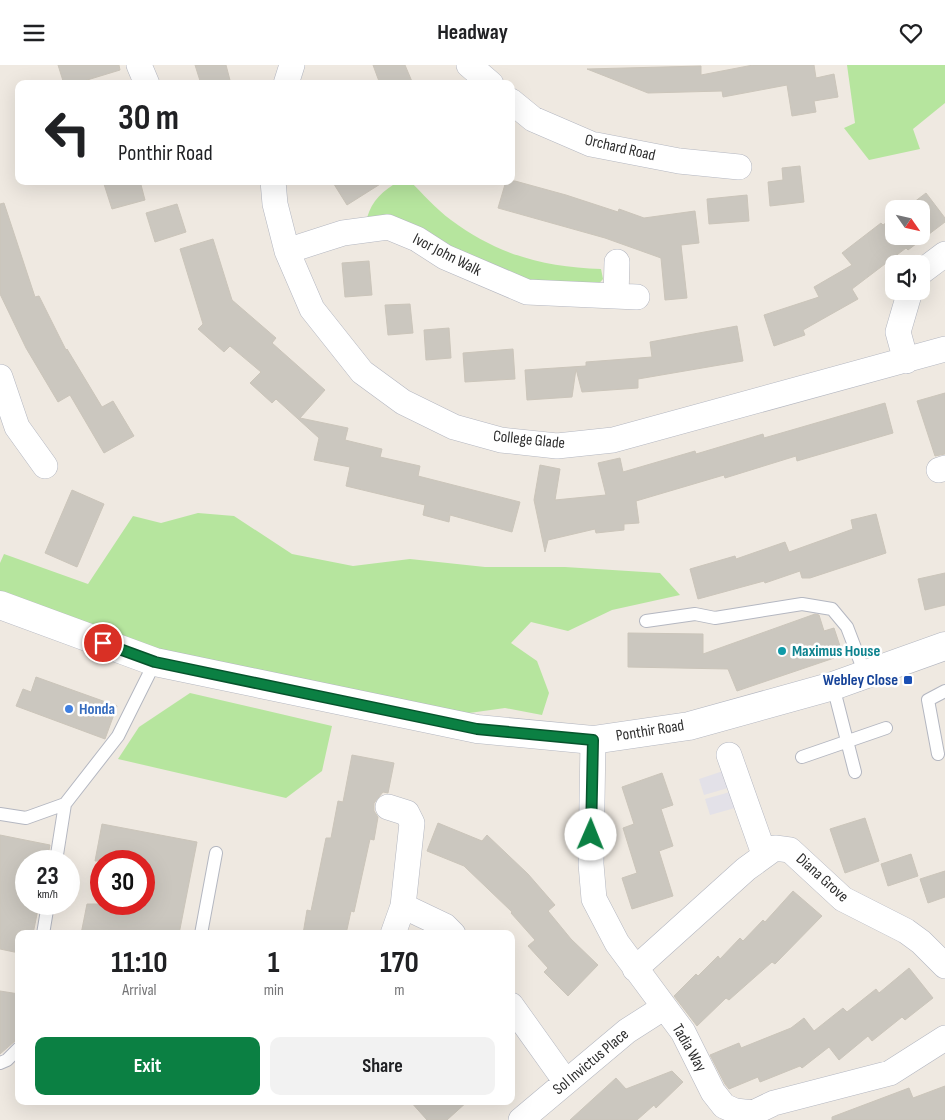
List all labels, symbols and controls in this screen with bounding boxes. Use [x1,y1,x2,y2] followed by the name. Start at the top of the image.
[20,19,48,47] icon: menu
[437,19,508,46] text: Headway
[897,19,925,47] icon: heart
[118,97,179,140] text: 30 m
[35,100,100,165] icon: left
[583,131,657,165] street label: Orchard Road
[118,140,213,167] text: Ponthir Road
[885,200,930,245] north arrow
[885,200,930,300] map controls
[410,230,484,280] street label: Ivor John Walk
[885,255,930,300] button: sound
[492,427,566,453] street label: College Glade
[82,622,124,664] pin
[89,629,117,657] icon: arrive
[792,642,880,661] place label: Maximus House
[776,645,788,657] marker: Maximus House
[823,671,898,690] place label: Webley Close
[902,674,914,686] marker: Webley Close
[79,700,115,719] place label: Honda
[63,703,75,715] marker: Honda
[615,716,685,746] street label: Ponthir Road
[564,808,616,860] position arrow
[90,850,155,915] speed limit sign: 30
[792,850,852,906] street label: Diana Grove
[36,861,59,892] text: 23
[37,887,58,902] text: km/h
[111,945,167,981] text: 11:10
[268,945,280,981] text: 1
[380,945,419,981] text: 170
[122,981,157,1000] text: Arrival
[264,981,284,1000] text: min
[394,981,405,1000] text: m
[668,1021,710,1075] street label: Tadia Way
[549,1025,633,1099] street label: Sol Invictus Place
[35,1037,260,1095] button: Exit
[270,1037,495,1095] button: Share

